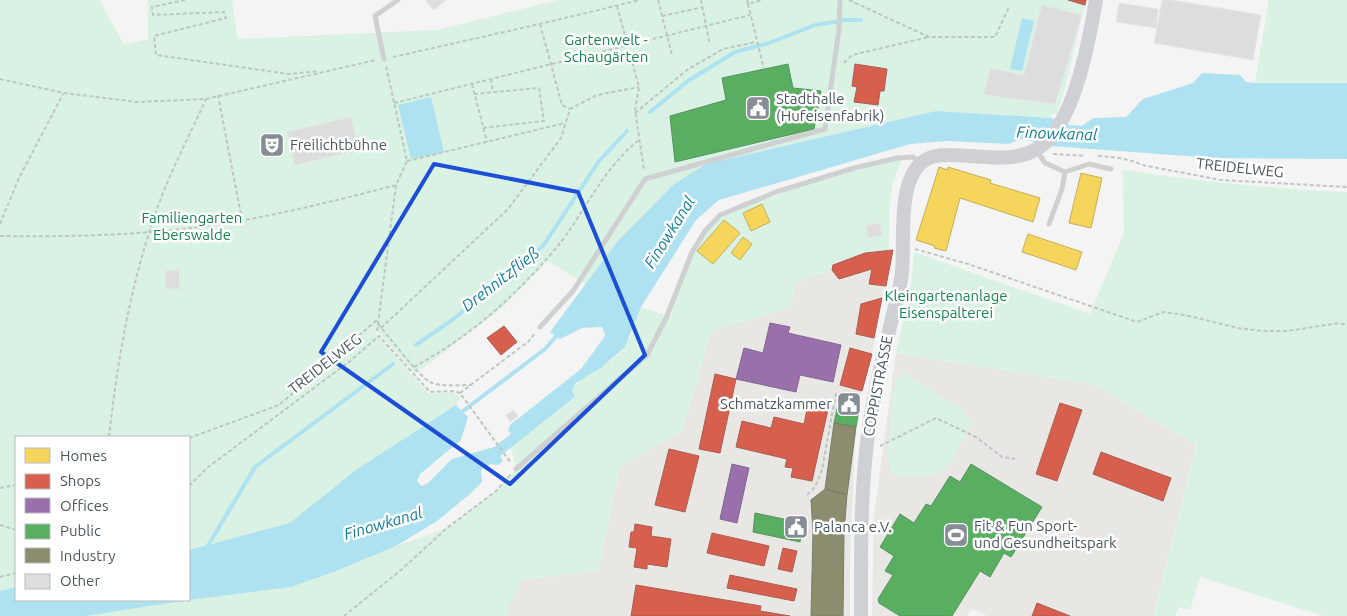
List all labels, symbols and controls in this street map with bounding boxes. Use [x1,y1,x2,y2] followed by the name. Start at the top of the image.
[564,31,648,65] park label: Gartenwelt - Schaugärten
[776,90,885,124] place label: Stadthalle (Hufeisenfabrik)
[745,95,771,121] public building icon: Stadthalle (Hufeisenfabrik)
[1016,123,1098,143] water label: Finowkanal
[259,132,285,158] theatre icon: Freilichtbühne
[290,136,387,153] place label: Freilichtbühne
[1195,154,1285,181] street label: TREIDELWEG
[640,192,698,271] water label: Finowkanal
[142,209,242,243] park label: Familiengarten Eberswalde
[458,243,543,315] water label: Drehnitzfließ
[884,287,1008,321] park label: Kleingartenanlage Eisenspalterei
[285,330,365,397] street label: TREIDELWEG
[859,334,896,438] street label: COPPISTRASSE
[836,391,862,417] public building icon: Schmatzkammer
[720,395,832,412] place label: Schmatzkammer
[15,436,190,601] legend
[60,447,107,464] text: Homes
[60,472,101,489] text: Shops
[60,497,108,514] text: Offices
[342,503,425,543] water label: Finowkanal
[783,514,809,540] public building icon: Palanca e.V.
[974,517,1117,551] place label: Fit & Fun Sport- und Gesundheitspark
[814,518,892,535] place label: Palanca e.V.
[60,522,101,539] text: Public
[943,522,969,548] sports icon: Fit & Fun Sport- und Gesundheitspark
[60,547,115,564] text: Industry
[60,572,100,589] text: Other

